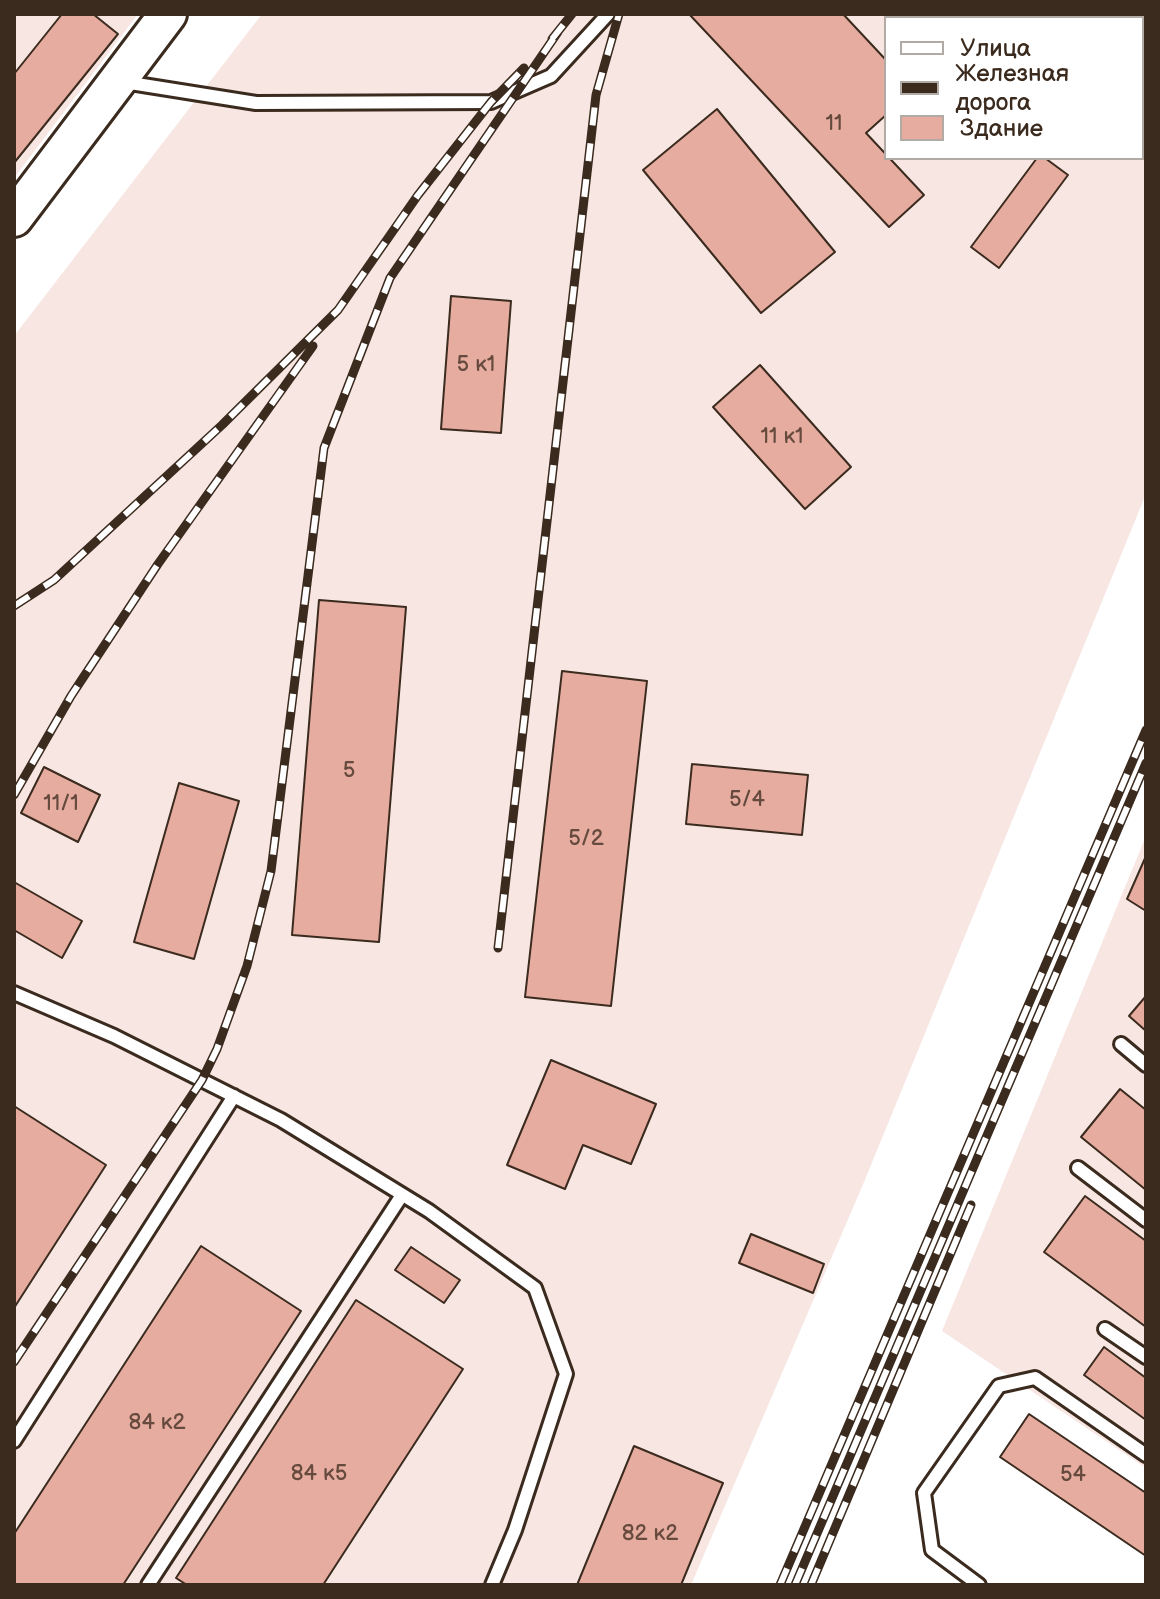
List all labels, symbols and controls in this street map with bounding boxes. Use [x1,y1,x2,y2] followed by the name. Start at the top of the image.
[884,16,1144,160] legend
[960,34,1031,63] text: Улица
[955,59,1069,117] text: Железная дорога
[825,111,843,137] house number: 11
[960,114,1043,143] text: Здание
[457,352,495,378] house number: 5 к1
[760,424,804,450] house number: 11 к1
[343,758,355,784] house number: 5
[729,787,765,813] house number: 5/4
[43,791,79,817] house number: 11/1
[568,826,604,852] house number: 5/2
[129,1410,185,1436] house number: 84 к2
[291,1461,347,1487] house number: 84 к5
[1060,1462,1086,1488] house number: 54
[622,1521,678,1547] house number: 82 к2

